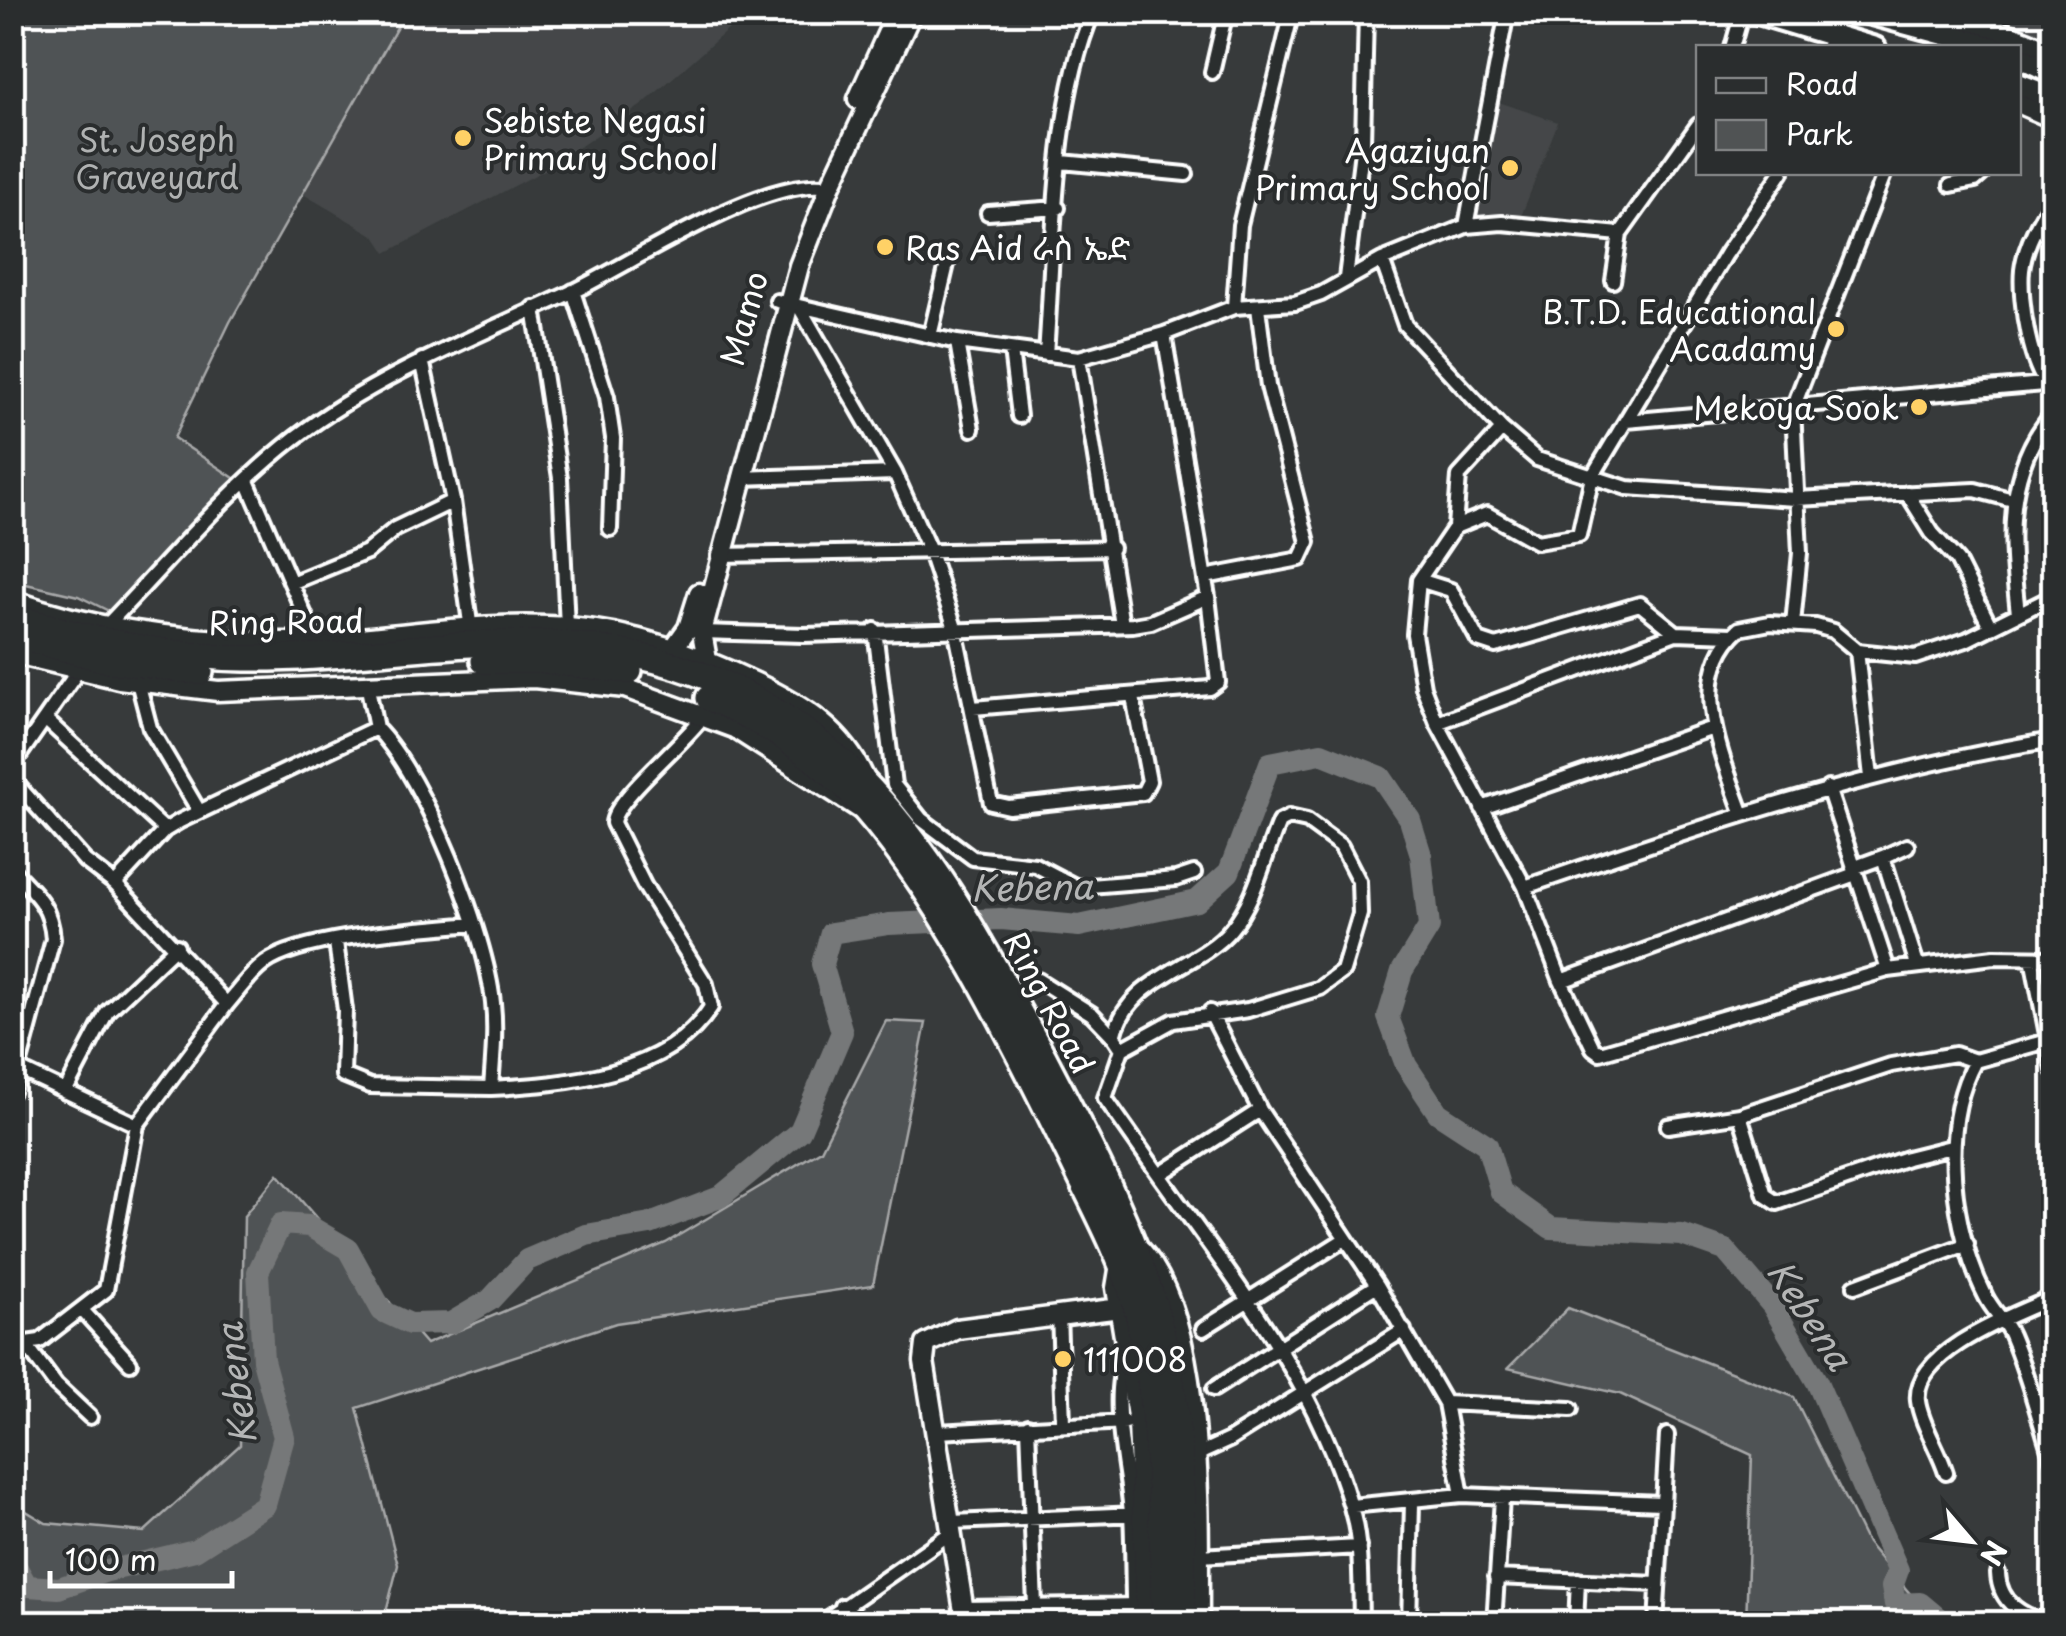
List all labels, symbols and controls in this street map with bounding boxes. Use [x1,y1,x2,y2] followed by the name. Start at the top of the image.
[1696,45,2021,175] legend
[1786,60,1859,105] text: Road
[483,96,719,181] place label: Sebiste Negasi Primary School
[1786,110,1853,155] text: Park
[75,115,239,200] park label: St. Joseph Graveyard
[1254,126,1490,211] place label: Agaziyan Primary School
[452,127,474,149] marker: Sebiste Negasi Primary School
[1499,157,1521,179] marker: Agaziyan Primary School
[905,223,1131,271] place label: Ras Aid ራስ ኤድ
[874,236,896,258] marker: Ras Aid ራስ ኤድ
[707,265,779,371] street label: Mamo
[1542,287,1816,372] place label: B.T.D. Educational Acadamy
[1825,318,1847,340] marker: B.T.D. Educational Acadamy
[1693,383,1899,431] place label: Mekoya Sook
[1908,396,1930,418] marker: Mekoya Sook
[208,596,364,646] street label: Ring Road
[971,858,1095,914] water label: Kebena
[992,922,1108,1082] street label: Ring Road
[1756,1248,1867,1381] water label: Kebena
[201,1319,269,1448] water label: Kebena
[1083,1335,1188,1383] place label: 111008
[1052,1348,1074,1370] marker: 111008
[1921,1491,2021,1591] north arrow
[50,1526,232,1588] scale bar
[1970,1534,2019,1573] text: N
[65,1536,157,1581] text: 100 m

